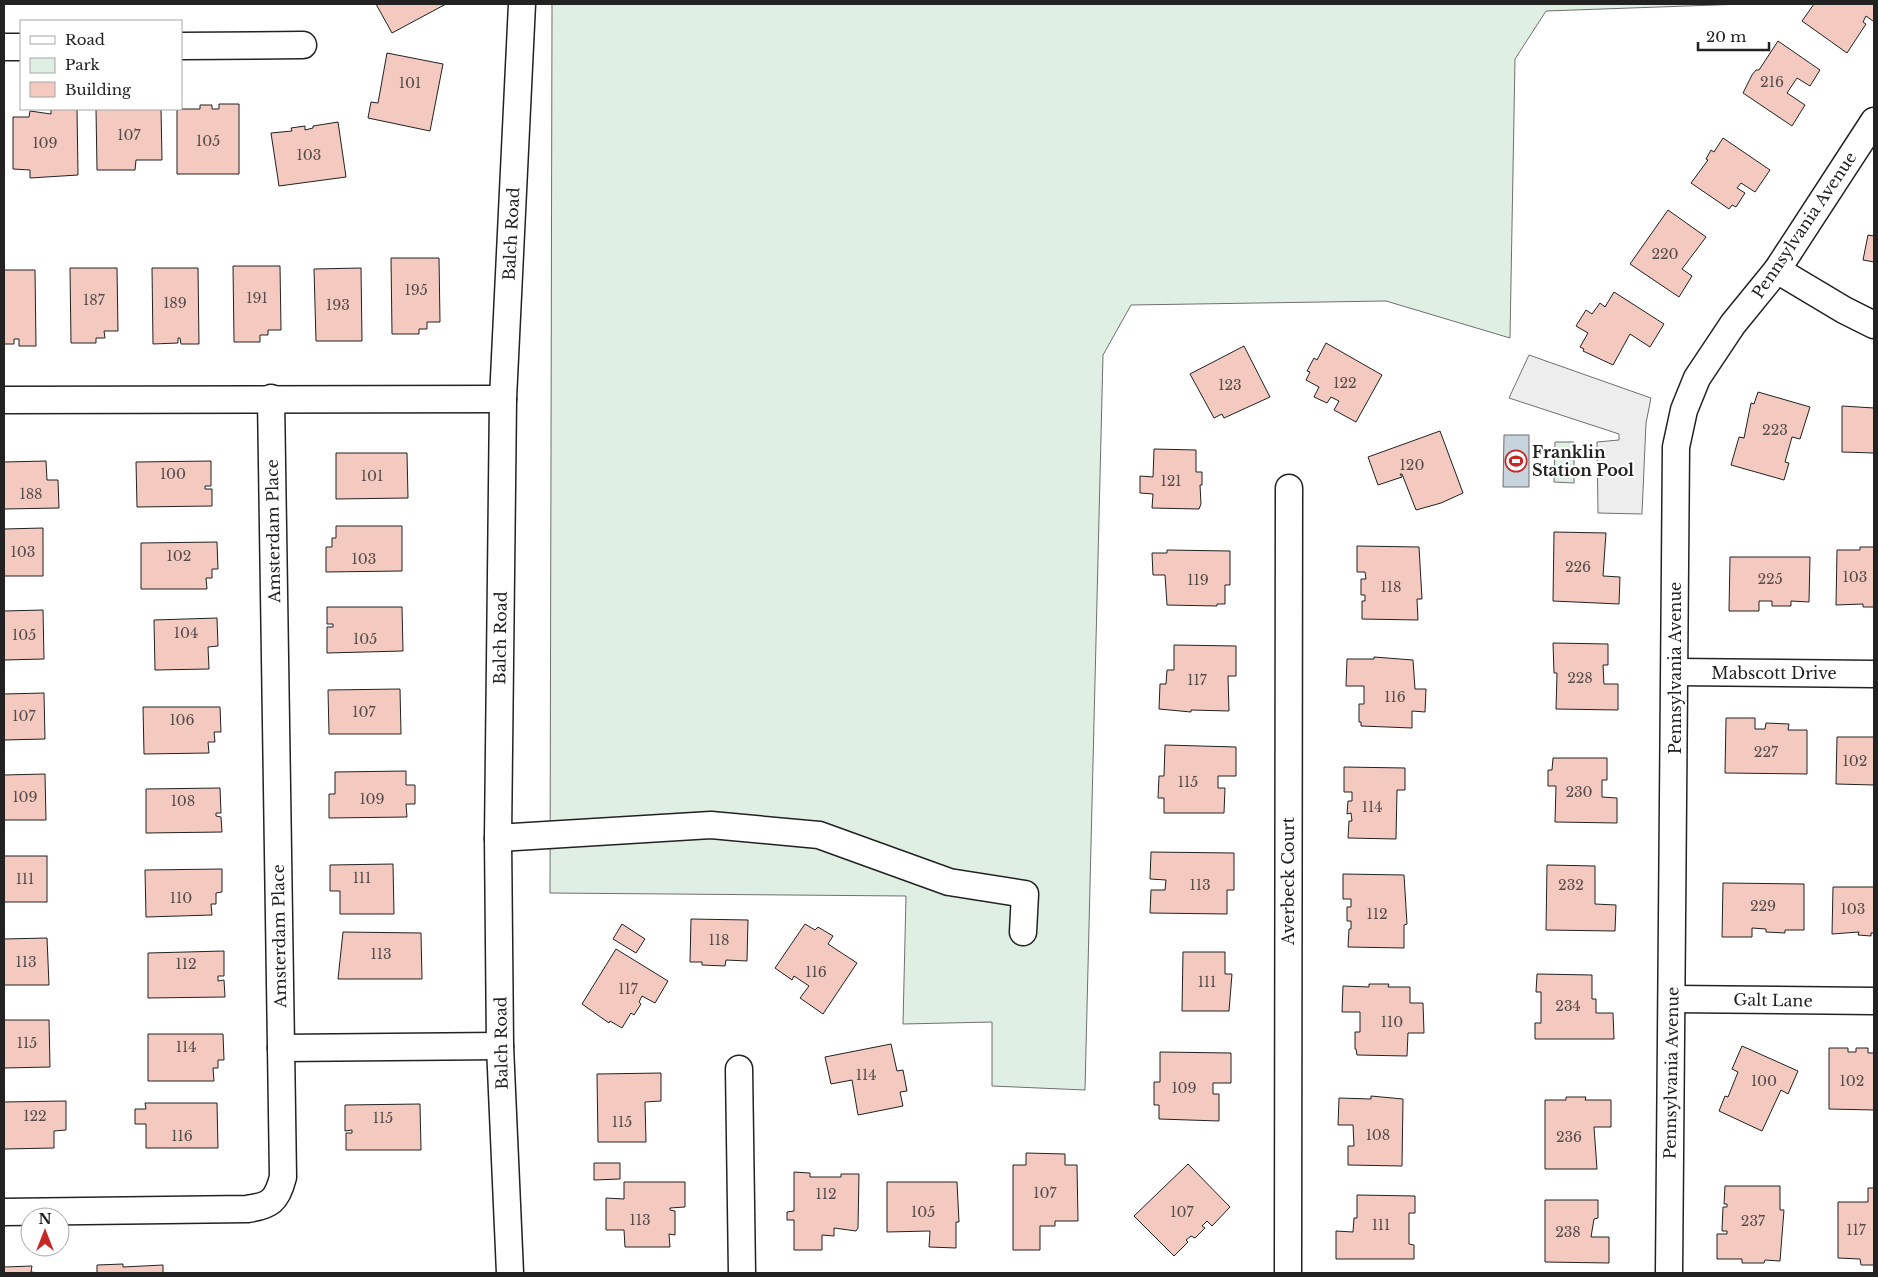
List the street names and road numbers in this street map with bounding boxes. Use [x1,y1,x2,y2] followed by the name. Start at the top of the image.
[1747,148,1861,302] street label: Pennsylvania Avenue
[499,187,523,281] street label: Balch Road
[262,459,284,604] street label: Amsterdam Place
[1665,582,1685,754] street label: Pennsylvania Avenue
[489,591,511,685] street label: Balch Road
[1711,663,1837,683] street label: Mabscott Drive
[1278,817,1298,946] street label: Averbeck Court
[268,864,290,1009] street label: Amsterdam Place
[1659,987,1683,1159] street label: Pennsylvania Avenue
[1733,989,1813,1011] street label: Galt Lane
[490,996,512,1090] street label: Balch Road

